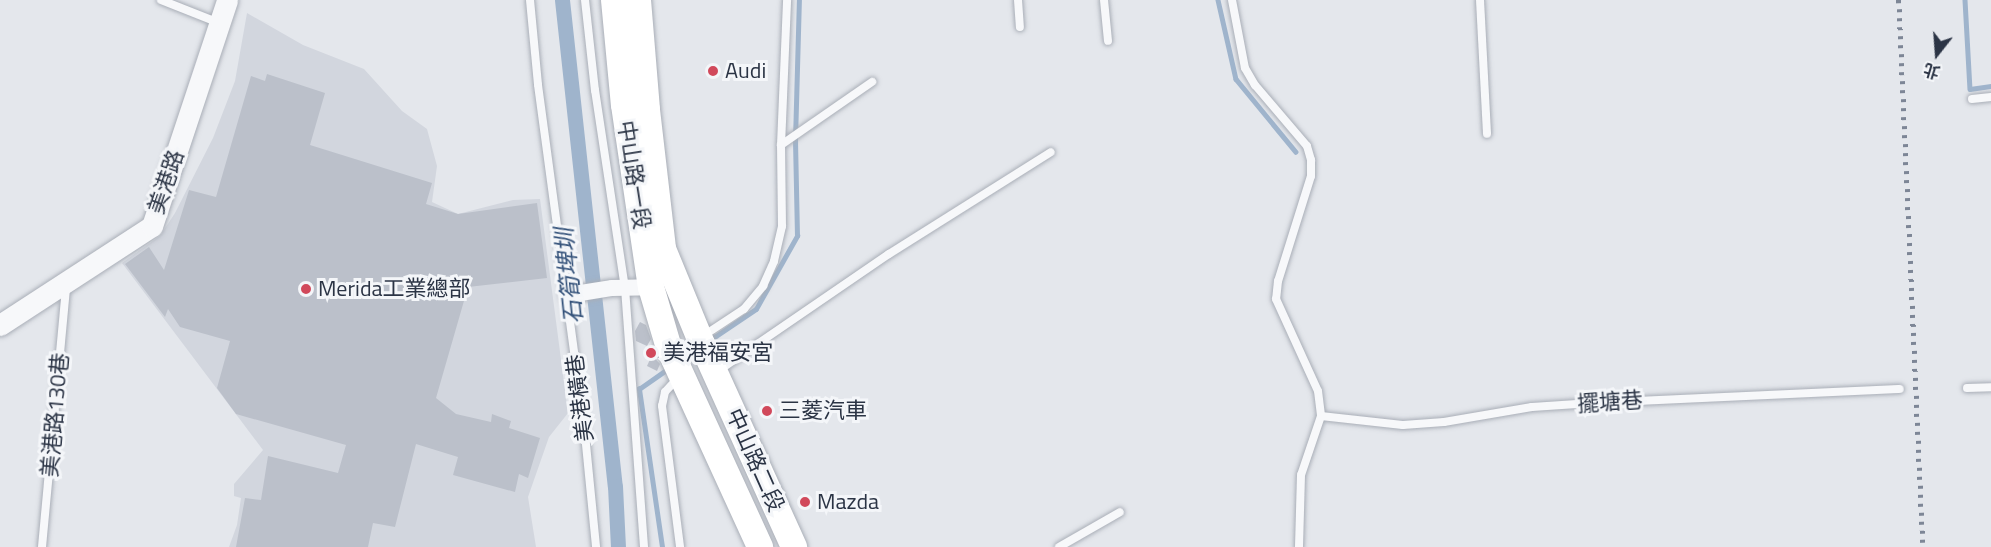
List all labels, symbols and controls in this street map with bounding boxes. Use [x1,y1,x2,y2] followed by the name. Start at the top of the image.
[1907,24,1967,84] north arrow
[1921,57,1943,85] text: 北
[725,58,766,84] place label: Audi
[706,64,720,78] marker: Audi
[612,119,656,231] street label: 中山路一段
[143,147,189,217] street label: 美港路
[550,227,588,325] water label: 石筍埤圳
[318,276,471,302] place label: Merida工業總部
[299,282,313,296] marker: Merida工業總部
[663,340,773,366] place label: 美港福安宮
[644,346,658,360] marker: 美港福安宮
[36,352,74,478] street label: 美港路130巷
[562,353,598,443] street label: 美港橫巷
[1576,387,1644,417] street label: 擺塘巷
[779,398,867,424] place label: 三菱汽車
[721,404,789,516] street label: 中山路二段
[760,404,774,418] marker: 三菱汽車
[817,489,879,515] place label: Mazda
[798,495,812,509] marker: Mazda

